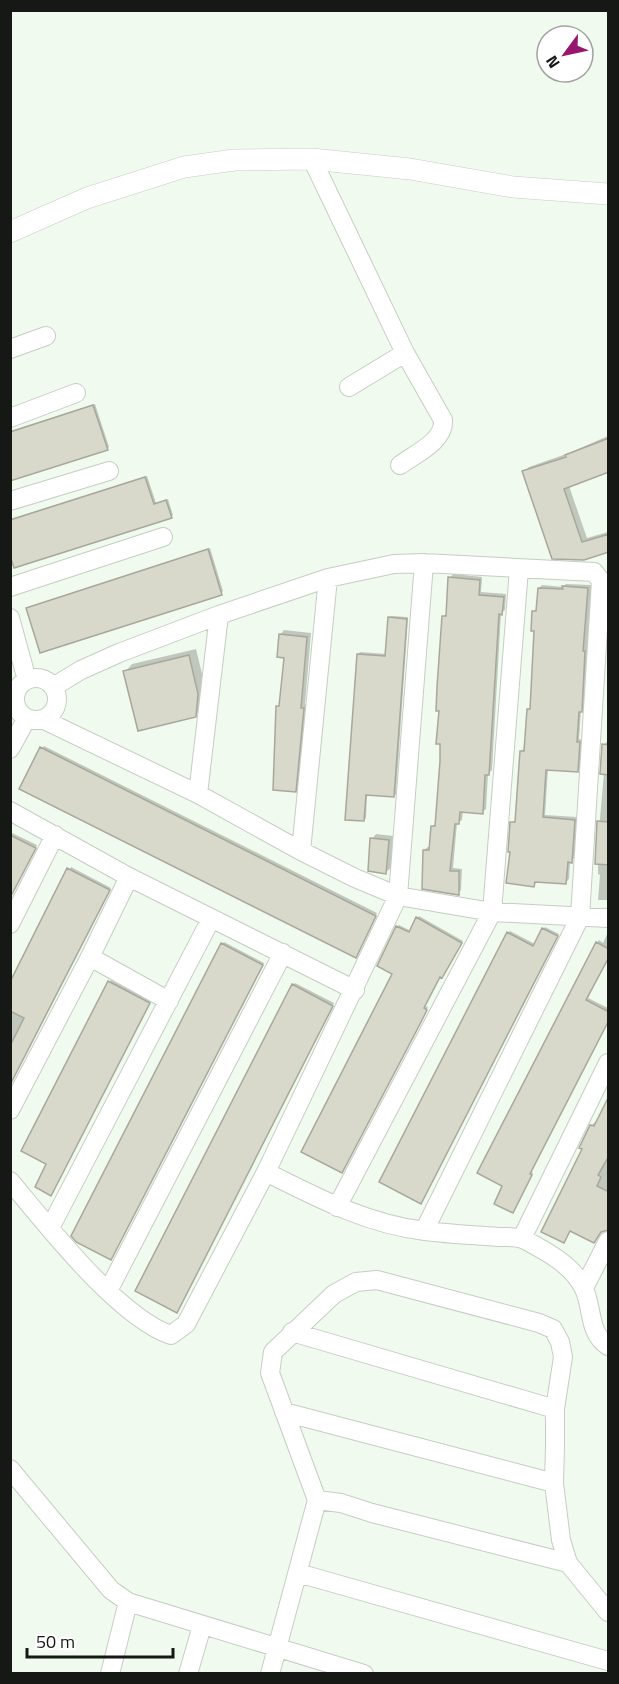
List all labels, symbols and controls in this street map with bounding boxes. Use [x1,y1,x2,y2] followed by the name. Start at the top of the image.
[535,24,595,84] north arrow
[539,51,566,73] text: N
[27,1621,172,1659] scale bar
[36,1628,75,1655] text: 50 m

